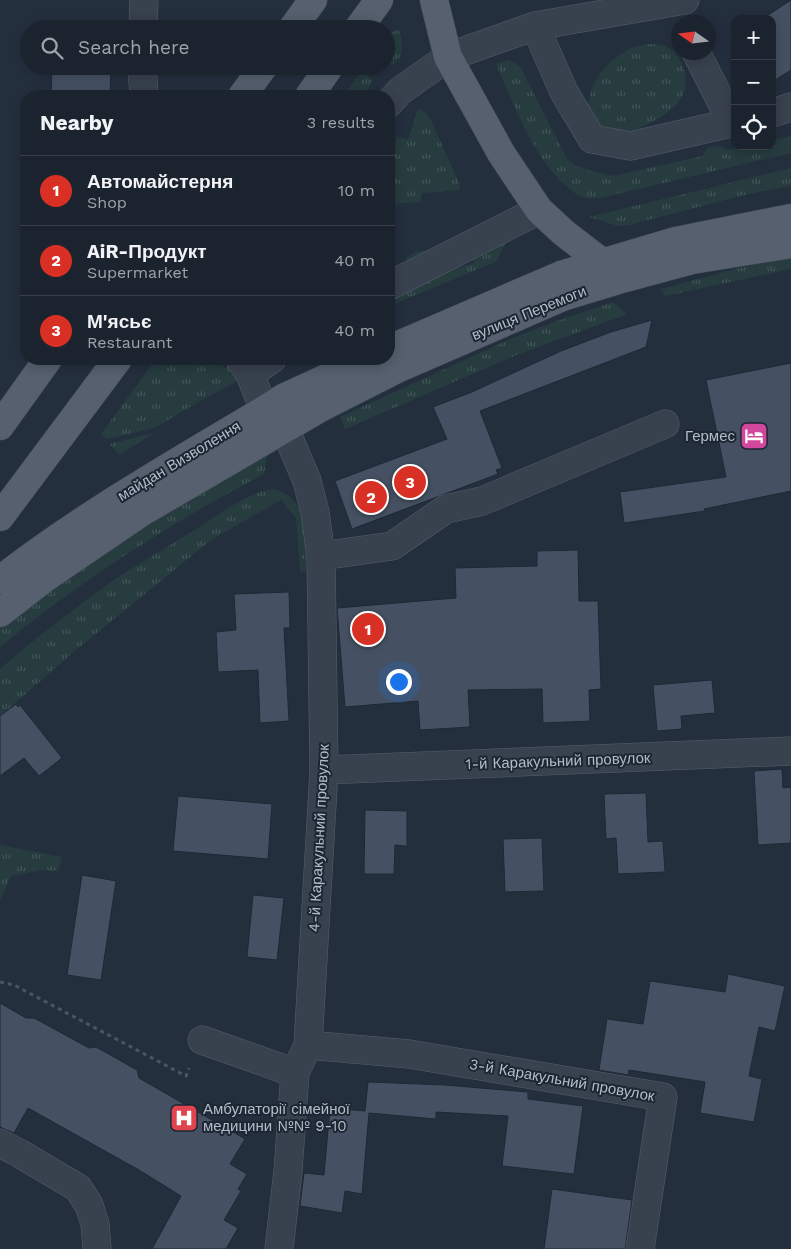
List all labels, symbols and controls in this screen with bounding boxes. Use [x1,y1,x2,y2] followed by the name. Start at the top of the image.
[671,15,716,60] north arrow
[731,15,776,150] map controls
[731,15,776,60] button: +
[20,20,395,75] search box
[38,34,66,62] icon: search
[78,36,189,59] text: Search here
[731,60,776,105] button: −
[731,105,776,150] button: locate
[40,110,113,135] text: Nearby
[307,113,375,132] text: 3 results
[87,170,233,193] text: Автомайстерня
[53,181,59,200] text: 1
[338,181,375,200] text: 10 m
[87,193,127,212] text: Shop
[87,240,207,263] text: AiR-Продукт
[51,251,61,270] text: 2
[335,251,375,270] text: 40 m
[87,263,188,282] text: Supermarket
[469,282,589,344] street label: вулиця Перемоги
[87,310,151,333] text: М'ясьє
[51,321,61,340] text: 3
[335,321,375,340] text: 40 m
[87,333,173,352] text: Restaurant
[114,417,244,505] street label: майдан Визволення
[739,421,769,451] hotel icon: Гермес
[685,427,735,445] place label: Гермес
[394,463,426,501] pin: 3
[355,478,387,516] pin: 2
[352,610,384,648] pin: 1
[386,669,412,695] your location
[305,743,333,932] street label: 4-й Каракульний провулок
[465,749,651,773] street label: 1-й Каракульний провулок
[468,1055,656,1105] street label: 3-й Каракульний провулок
[203,1100,351,1135] place label: Амбулаторії сімейної медицини №№ 9-10
[169,1103,199,1133] hospital icon: Амбулаторії сімейної медицини №№ 9-10

